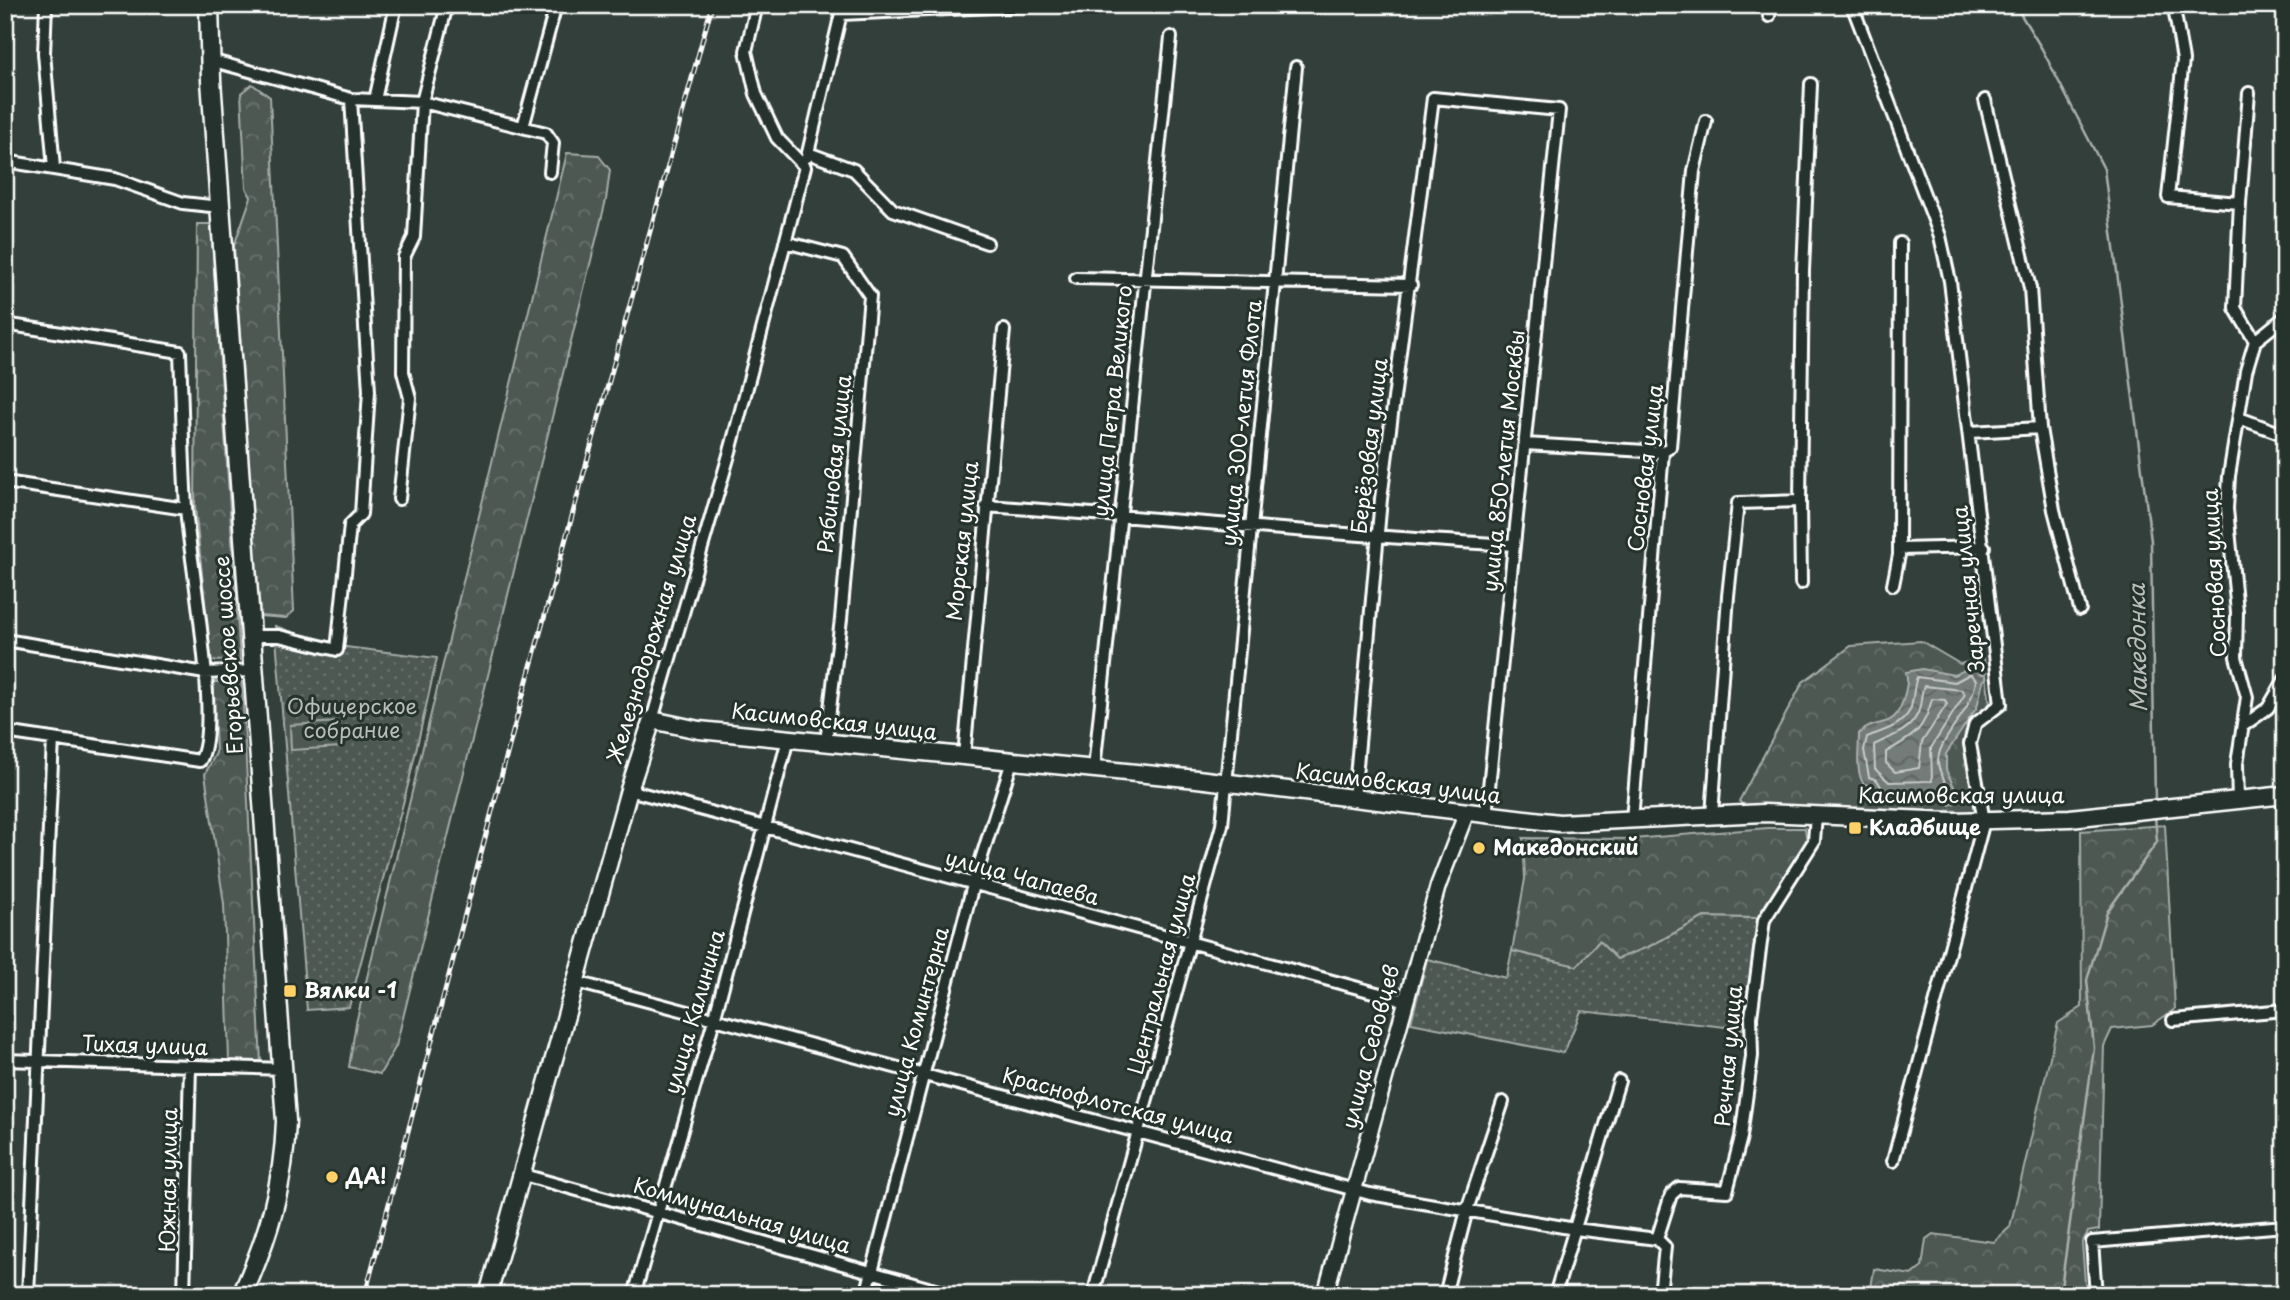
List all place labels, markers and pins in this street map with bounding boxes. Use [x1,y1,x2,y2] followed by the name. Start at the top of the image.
[1869,810,1981,842] place label: Кладбище
[1847,820,1863,836] marker: Кладбище
[1493,830,1639,862] place label: Македонский
[1471,840,1487,856] marker: Македонский
[304,973,397,1005] place label: Вялки -1
[282,983,298,999] marker: Вялки -1
[345,1159,386,1191] place label: ДА!
[324,1169,340,1185] marker: ДА!

